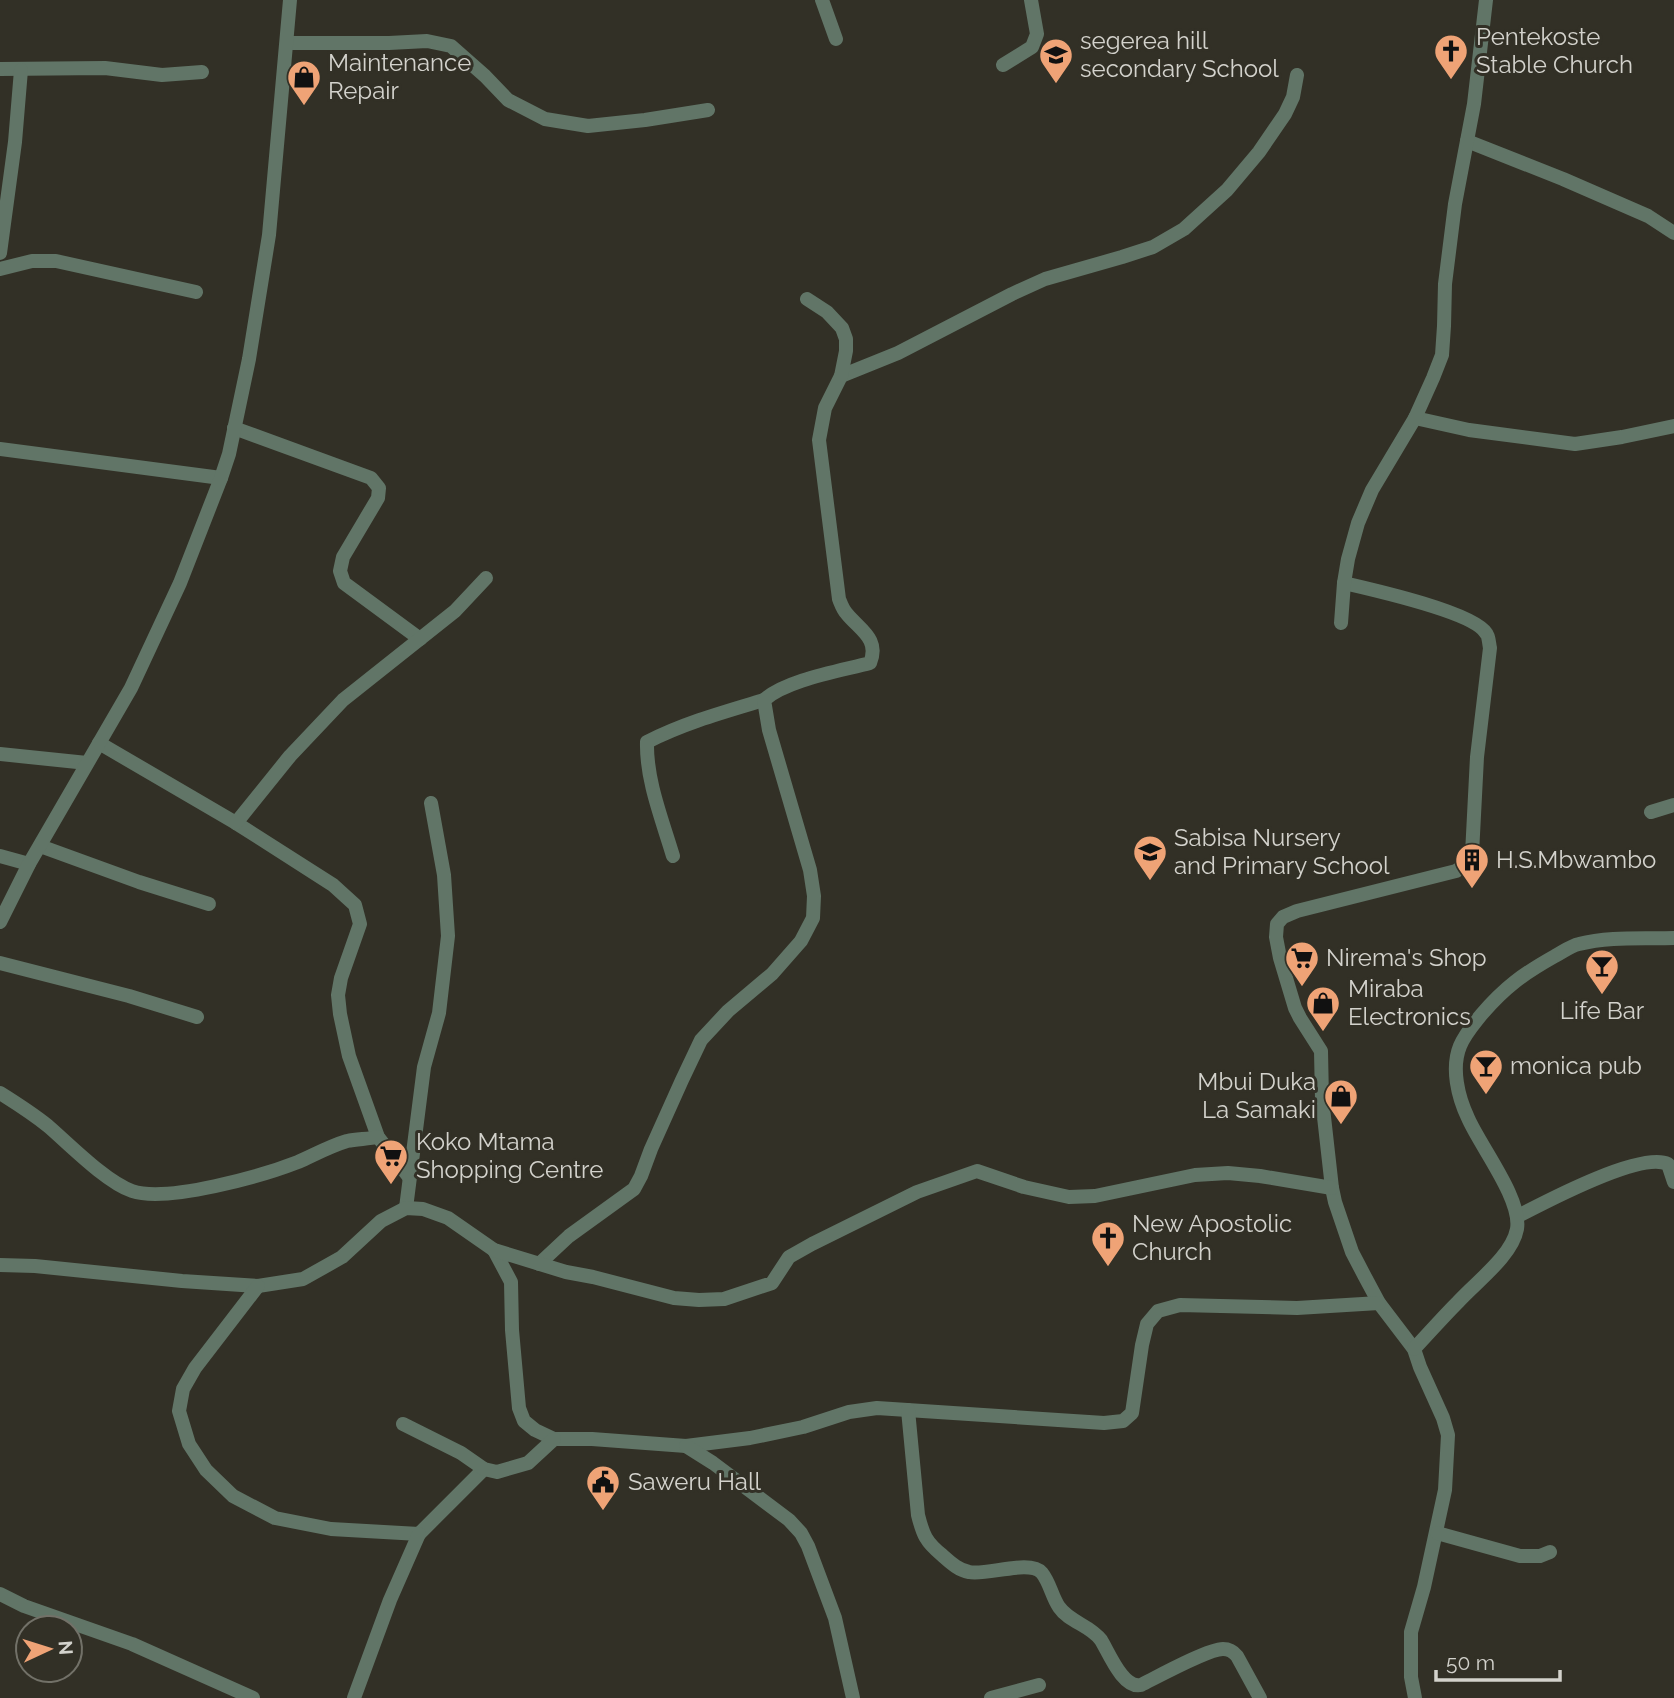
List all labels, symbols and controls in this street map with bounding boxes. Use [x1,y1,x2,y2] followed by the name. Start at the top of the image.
[1476,22,1633,79] place label: Pentekoste Stable Church
[1080,26,1279,83] place label: segerea hill secondary School
[1432,32,1470,81] church icon: Pentekoste Stable Church
[1037,36,1075,85] school or university icon: segerea hill secondary School
[328,48,471,105] place label: Maintenance Repair
[285,58,323,107] shop icon: Maintenance Repair
[1174,823,1390,880] place label: Sabisa Nursery and Primary School
[1131,833,1169,882] school or university icon: Sabisa Nursery and Primary School
[1453,841,1491,890] building icon: H.S.Mbwambo
[1496,845,1656,874] place label: H.S.Mbwambo
[1283,939,1321,988] supermarket icon: Nirema's Shop
[1326,943,1487,972] place label: Nirema's Shop
[1583,947,1621,996] bar icon: Life Bar
[1348,974,1471,1031] place label: Miraba Electronics
[1304,984,1342,1033] shop icon: Miraba Electronics
[1560,996,1645,1025] place label: Life Bar
[1467,1047,1505,1096] bar icon: monica pub
[1510,1051,1642,1080] place label: monica pub
[1197,1067,1316,1124] place label: Mbui Duka La Samaki
[1322,1077,1360,1126] shop icon: Mbui Duka La Samaki
[416,1127,603,1184] place label: Koko Mtama Shopping Centre
[372,1137,410,1186] supermarket icon: Koko Mtama Shopping Centre
[1132,1209,1292,1266] place label: New Apostolic Church
[1089,1219,1127,1268] church icon: New Apostolic Church
[584,1463,622,1512] public building icon: Saweru Hall
[628,1467,761,1496] place label: Saweru Hall
[14,1614,84,1684] north arrow
[1436,1638,1560,1682] scale bar
[54,1640,77,1656] text: N
[1446,1650,1495,1675] text: 50 m

